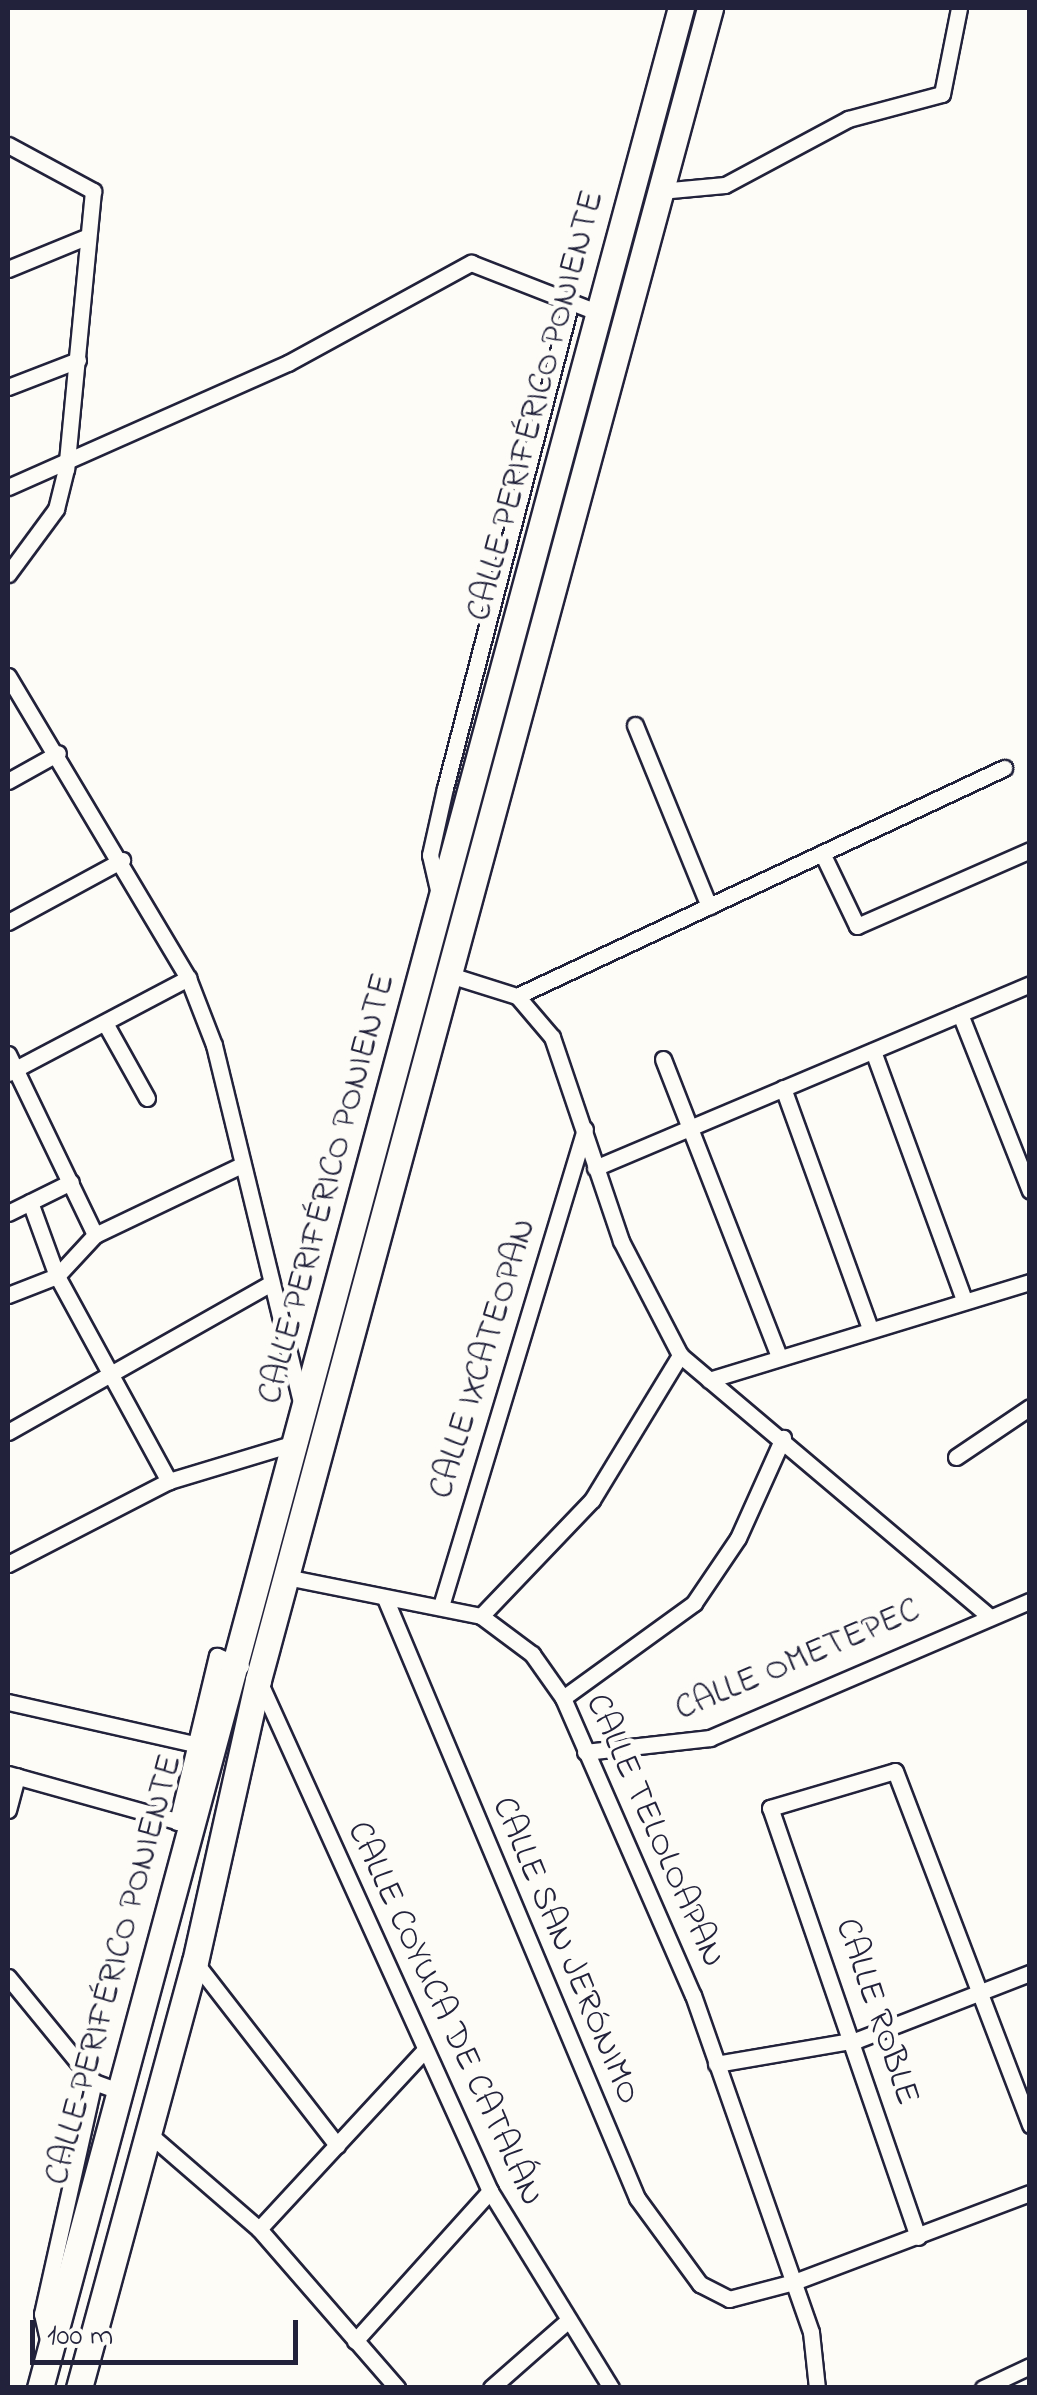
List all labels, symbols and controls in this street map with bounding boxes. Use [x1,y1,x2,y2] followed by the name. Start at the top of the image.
[459,186,615,626] street label: CALLE PERIFÉRICO PONIENTE
[250,969,406,1409] street label: CALLE PERIFÉRICO PONIENTE
[421,1214,547,1504] street label: CALLE IXCATEOPAN
[669,1590,927,1732] street label: CALLE OMETEPEC
[575,1688,733,1974] street label: CALLE TELOLOAPAN
[37,1750,193,2190] street label: CALLE PERIFÉRICO PONIENTE
[481,1791,649,2111] street label: CALLE SAN JERÓNIMO
[336,1815,552,2213] street label: CALLE COYUCA DE CATALÁN
[824,1913,928,2111] street label: CALLE ROBLE
[35,2300,302,2362] scale bar
[47,2315,113,2359] text: 100 m

